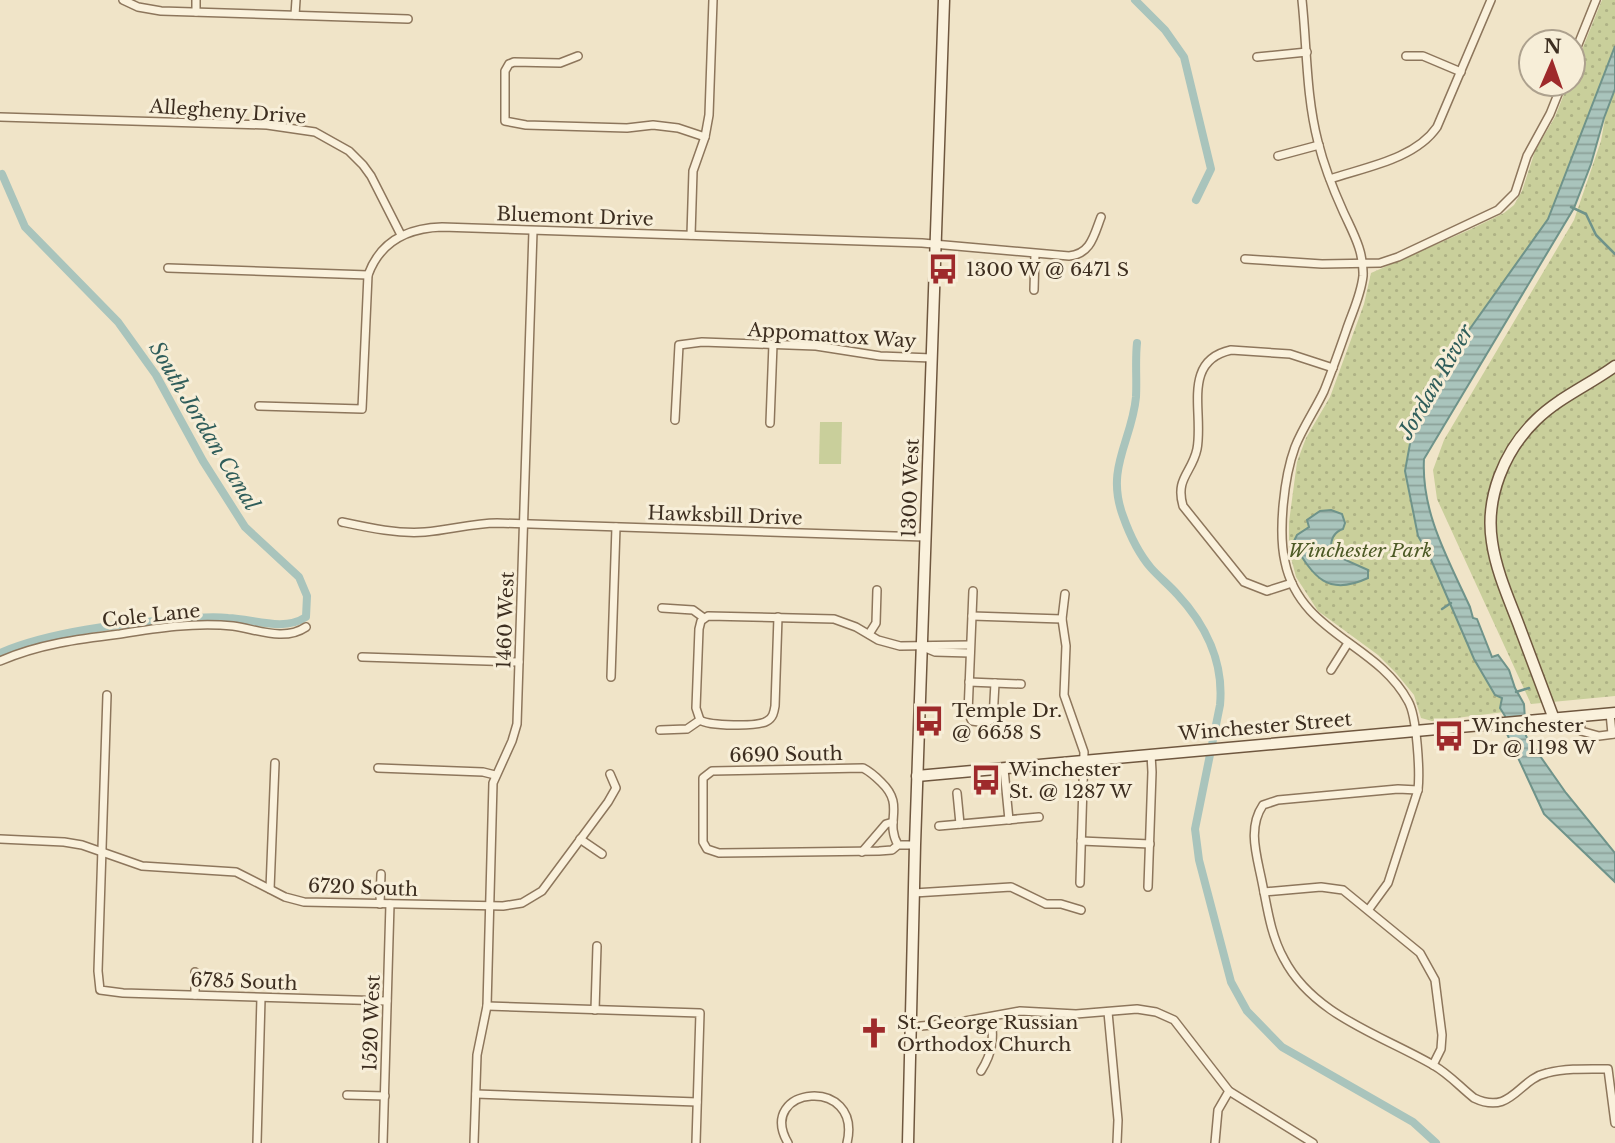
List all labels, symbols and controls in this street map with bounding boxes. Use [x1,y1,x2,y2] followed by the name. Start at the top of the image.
[1517,28,1587,98] north arrow
[1543,35,1562,58] text: N
[148,94,307,128] street label: Allegheny Drive
[496,202,654,231] street label: Bluemont Drive
[926,252,960,286] bus stop icon: 1300 W @ 6471 S
[966,258,1129,281] place label: 1300 W @ 6471 S
[746,318,917,353] street label: Appomattox Way
[1392,319,1480,445] water label: Jordan River
[143,337,265,516] water label: South Jordan Canal
[897,437,924,538] street label: 1300 West
[647,501,803,530] street label: Hawksbill Drive
[1288,539,1432,562] park label: Winchester Park
[492,570,519,669] street label: 1460 West
[101,599,201,632] street label: Cole Lane
[952,699,1062,744] place label: Temple Dr. @ 6658 S
[912,704,946,738] bus stop icon: Temple Dr. @ 6658 S
[1176,707,1353,746] street label: Winchester Street
[1471,714,1596,759] place label: Winchester Dr @ 1198 W
[1432,719,1466,753] bus stop icon: Winchester Dr @ 1198 W
[729,742,843,767] street label: 6690 South
[1008,758,1133,803] place label: Winchester St. @ 1287 W
[969,763,1003,797] bus stop icon: Winchester St. @ 1287 W
[308,874,418,901] street label: 6720 South
[190,968,298,995] street label: 6785 South
[358,973,385,1072] street label: 1520 West
[897,1011,1078,1056] place label: St. George Russian Orthodox Church
[857,1016,891,1050] church icon: St. George Russian Orthodox Church

